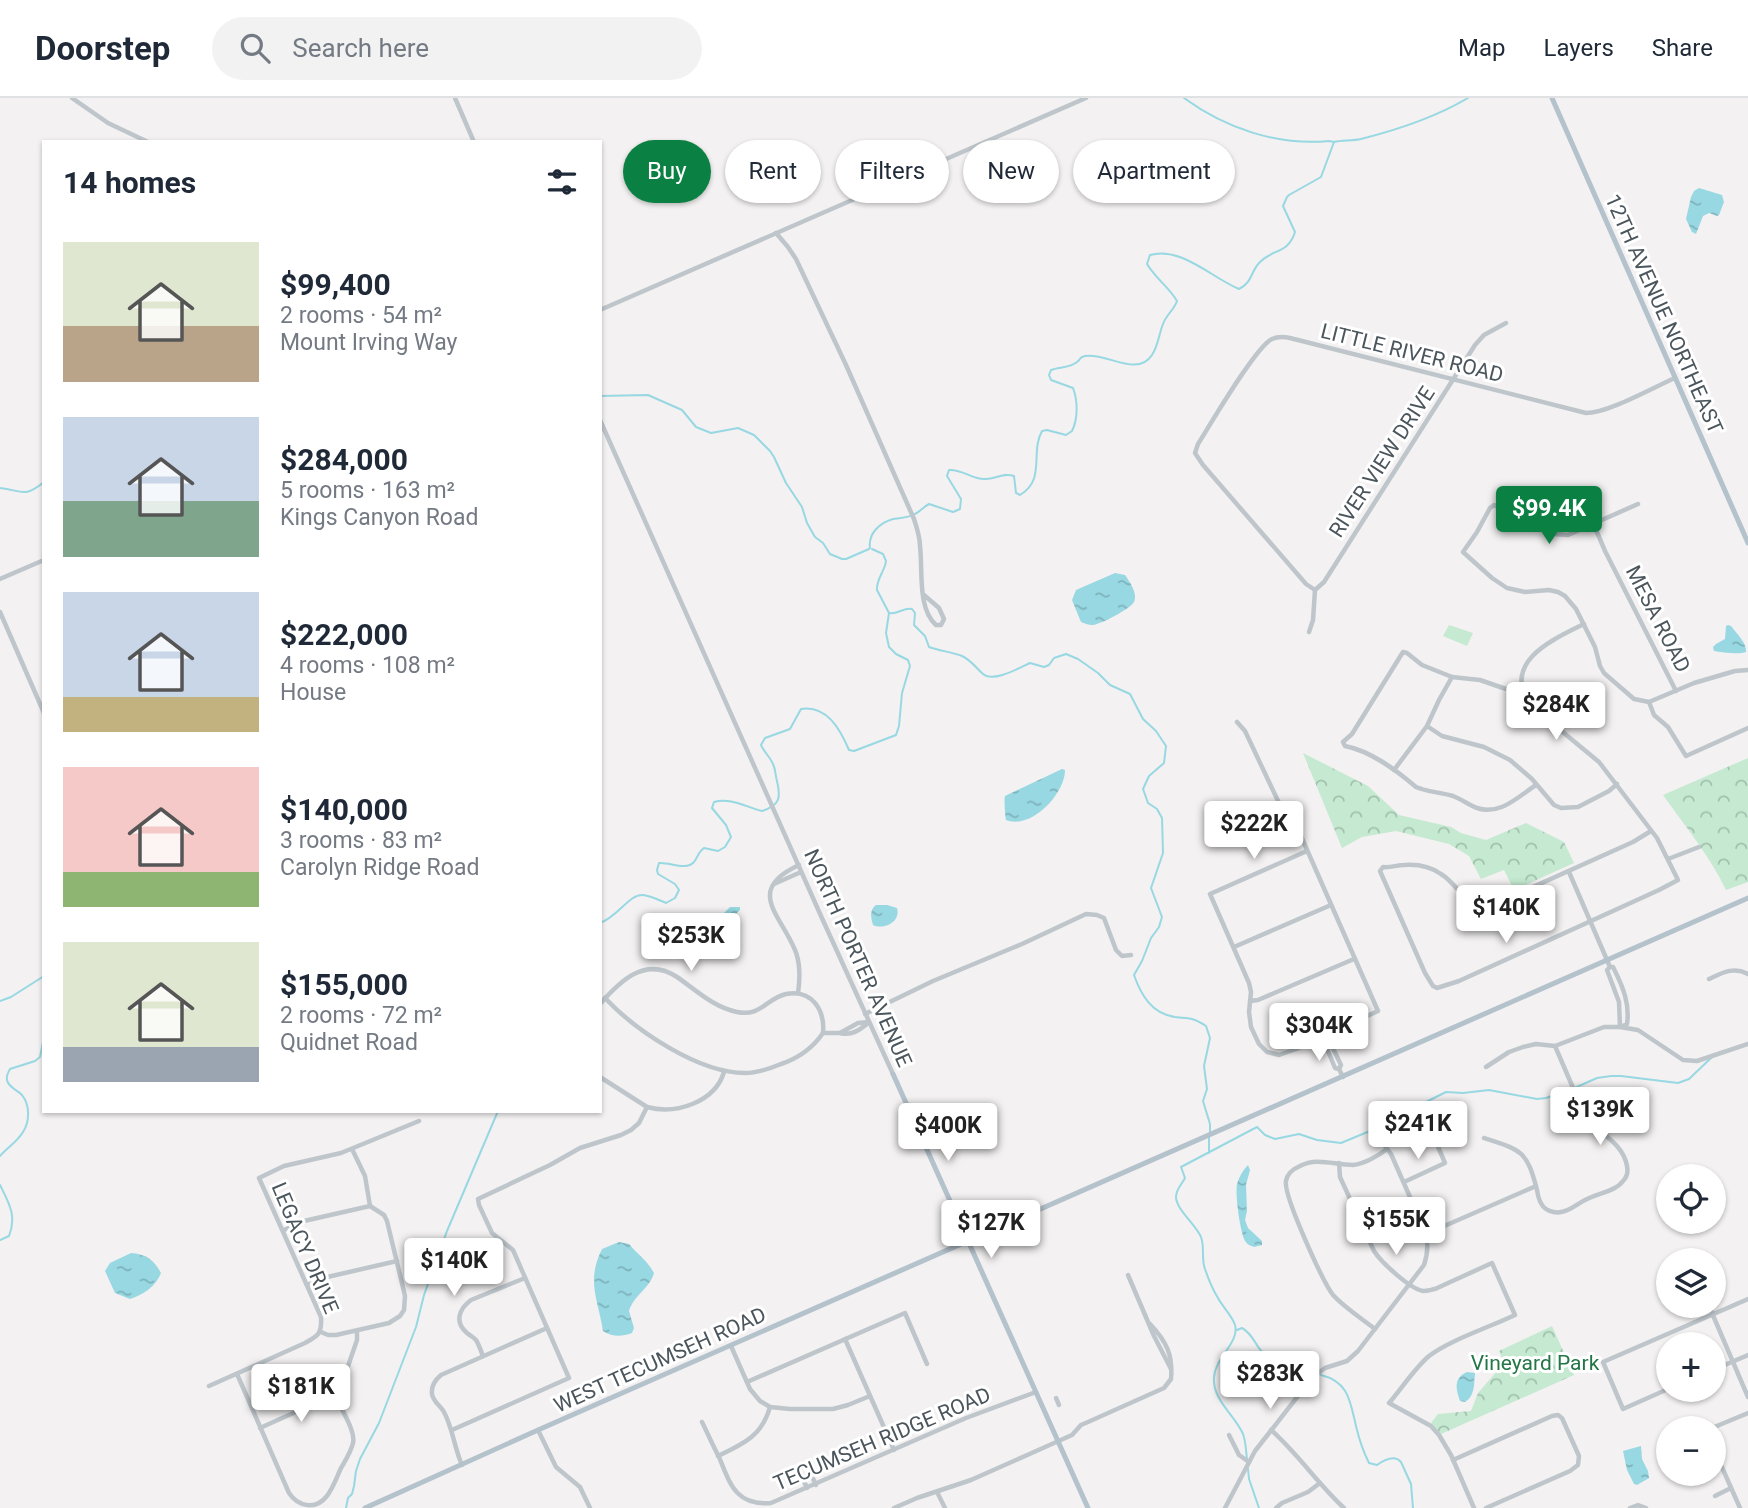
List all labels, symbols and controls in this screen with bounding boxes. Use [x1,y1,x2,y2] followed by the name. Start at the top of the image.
[212,17,702,80] search box
[35,29,170,68] text: Doorstep
[236,29,274,67] icon: search
[292,33,429,63] text: Search here
[1458,34,1506,62] text: Map
[1544,34,1614,62] text: Layers
[1652,34,1713,62] text: Share
[623,140,711,203] chip: Buy
[725,140,821,203] chip: Rent
[835,140,949,203] chip: Filters
[963,140,1059,203] chip: New
[1073,140,1235,203] chip: Apartment
[543,163,581,201] icon: filters
[63,165,196,200] text: 14 homes
[1600,190,1728,438] street label: 12TH AVENUE NORTHEAST
[280,267,391,302] text: $99,400
[119,270,203,354] icon: home
[280,302,442,329] text: 2 rooms · 54 m²
[1318,319,1506,387] street label: LITTLE RIVER ROAD
[280,329,457,356] text: Mount Irving Way
[1324,382,1440,542] street label: RIVER VIEW DRIVE
[280,442,408,477] text: $284,000
[119,445,203,529] icon: home
[280,477,455,504] text: 5 rooms · 163 m²
[1492,486,1606,546] pin: $99.4K
[1512,495,1586,522] text: $99.4K
[280,504,478,531] text: Kings Canyon Road
[1621,562,1695,676] street label: MESA ROAD
[280,617,408,652] text: $222,000
[119,620,203,704] icon: home
[280,652,455,679] text: 4 rooms · 108 m²
[280,679,346,706] text: House
[1507,682,1605,742] pin: $284K
[1522,691,1590,718] text: $284K
[280,792,408,827] text: $140,000
[119,795,203,879] icon: home
[1205,802,1303,861] pin: $222K
[1220,810,1288,837] text: $222K
[280,827,442,854] text: 3 rooms · 83 m²
[799,846,917,1070] street label: NORTH PORTER AVENUE
[280,854,479,881] text: Carolyn Ridge Road
[1457,886,1555,945] pin: $140K
[1472,894,1540,921] text: $140K
[642,914,740,973] pin: $253K
[657,922,725,949] text: $253K
[280,967,408,1002] text: $155,000
[119,970,203,1054] icon: home
[280,1002,442,1029] text: 2 rooms · 72 m²
[1270,1004,1368,1063] pin: $304K
[1285,1012,1353,1039] text: $304K
[280,1029,418,1056] text: Quidnet Road
[1551,1088,1649,1147] pin: $139K
[1566,1096,1634,1123] text: $139K
[1369,1102,1467,1161] pin: $241K
[899,1104,997,1163] pin: $400K
[1384,1110,1452,1137] text: $241K
[914,1112,982,1139] text: $400K
[1656,1164,1726,1486] map controls
[1656,1164,1726,1234] button: locate
[267,1179,343,1317] street label: LEGACY DRIVE
[1347,1198,1445,1257] pin: $155K
[942,1200,1040,1260] pin: $127K
[1362,1206,1430,1233] text: $155K
[957,1209,1025,1236] text: $127K
[405,1238,503,1298] pin: $140K
[420,1247,488,1274] text: $140K
[1656,1248,1726,1318] button: layers
[550,1302,770,1418] street label: WEST TECUMSEH ROAD
[1656,1332,1726,1402] button: +
[1471,1351,1600,1375] park label: Vineyard Park
[1221,1352,1319,1411] pin: $283K
[1236,1360,1304,1387] text: $283K
[252,1364,350,1424] pin: $181K
[267,1373,335,1400] text: $181K
[770,1382,994,1496] street label: TECUMSEH RIDGE ROAD
[1656,1416,1726,1486] button: −

